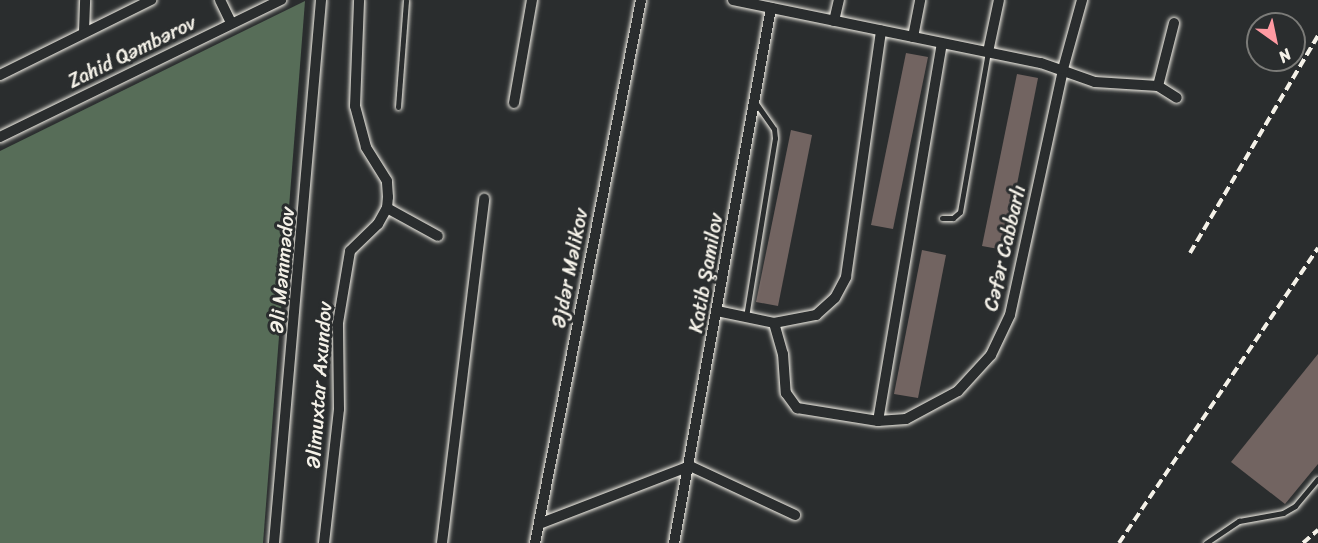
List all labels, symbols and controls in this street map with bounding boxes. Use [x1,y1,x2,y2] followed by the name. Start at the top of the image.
[64,11,200,93] street label: Zahid Qəmbərov
[1246,12,1306,72] north arrow
[1272,41,1298,71] text: N
[979,182,1031,314] street label: Cəfər Cabbarlı
[265,206,299,334] street label: Əli Məmmədov
[547,206,593,330] street label: Əjdər Məlikov
[684,211,728,335] street label: Katib Şamilov
[301,301,337,469] street label: Əlimuxtar Axundov

